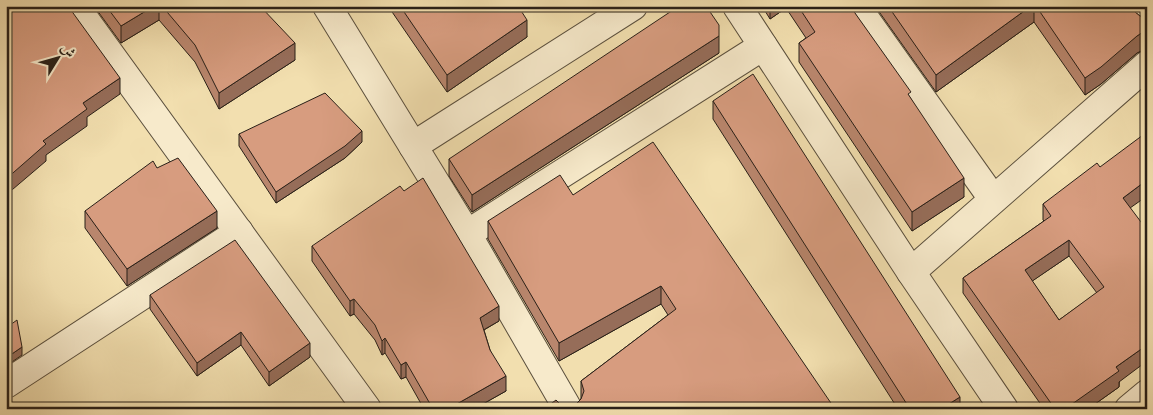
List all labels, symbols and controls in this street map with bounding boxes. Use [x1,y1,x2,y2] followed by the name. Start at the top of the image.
[32,32,82,82] north arrow
[58,41,77,61] text: ش

